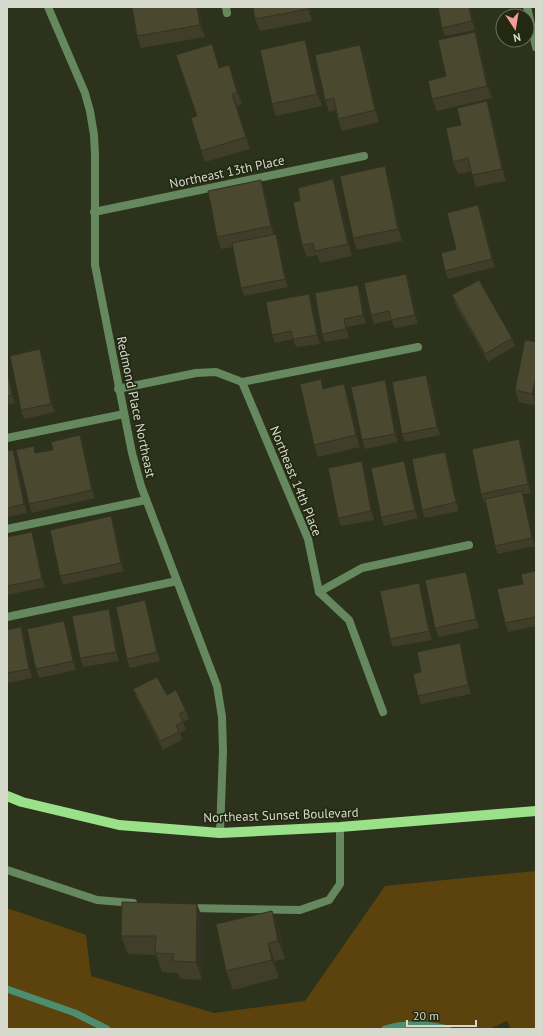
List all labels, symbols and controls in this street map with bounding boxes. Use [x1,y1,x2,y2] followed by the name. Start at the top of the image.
[495,8,535,48] north arrow
[512,30,522,45] text: N
[168,151,286,193] street label: Northeast 13th Place
[113,335,159,480] street label: Redmond Place Northeast
[266,423,326,539] street label: Northeast 14th Place
[203,804,359,826] street label: Northeast Sunset Boulevard
[407,1002,476,1028] scale bar
[413,1008,439,1023] text: 20 m

